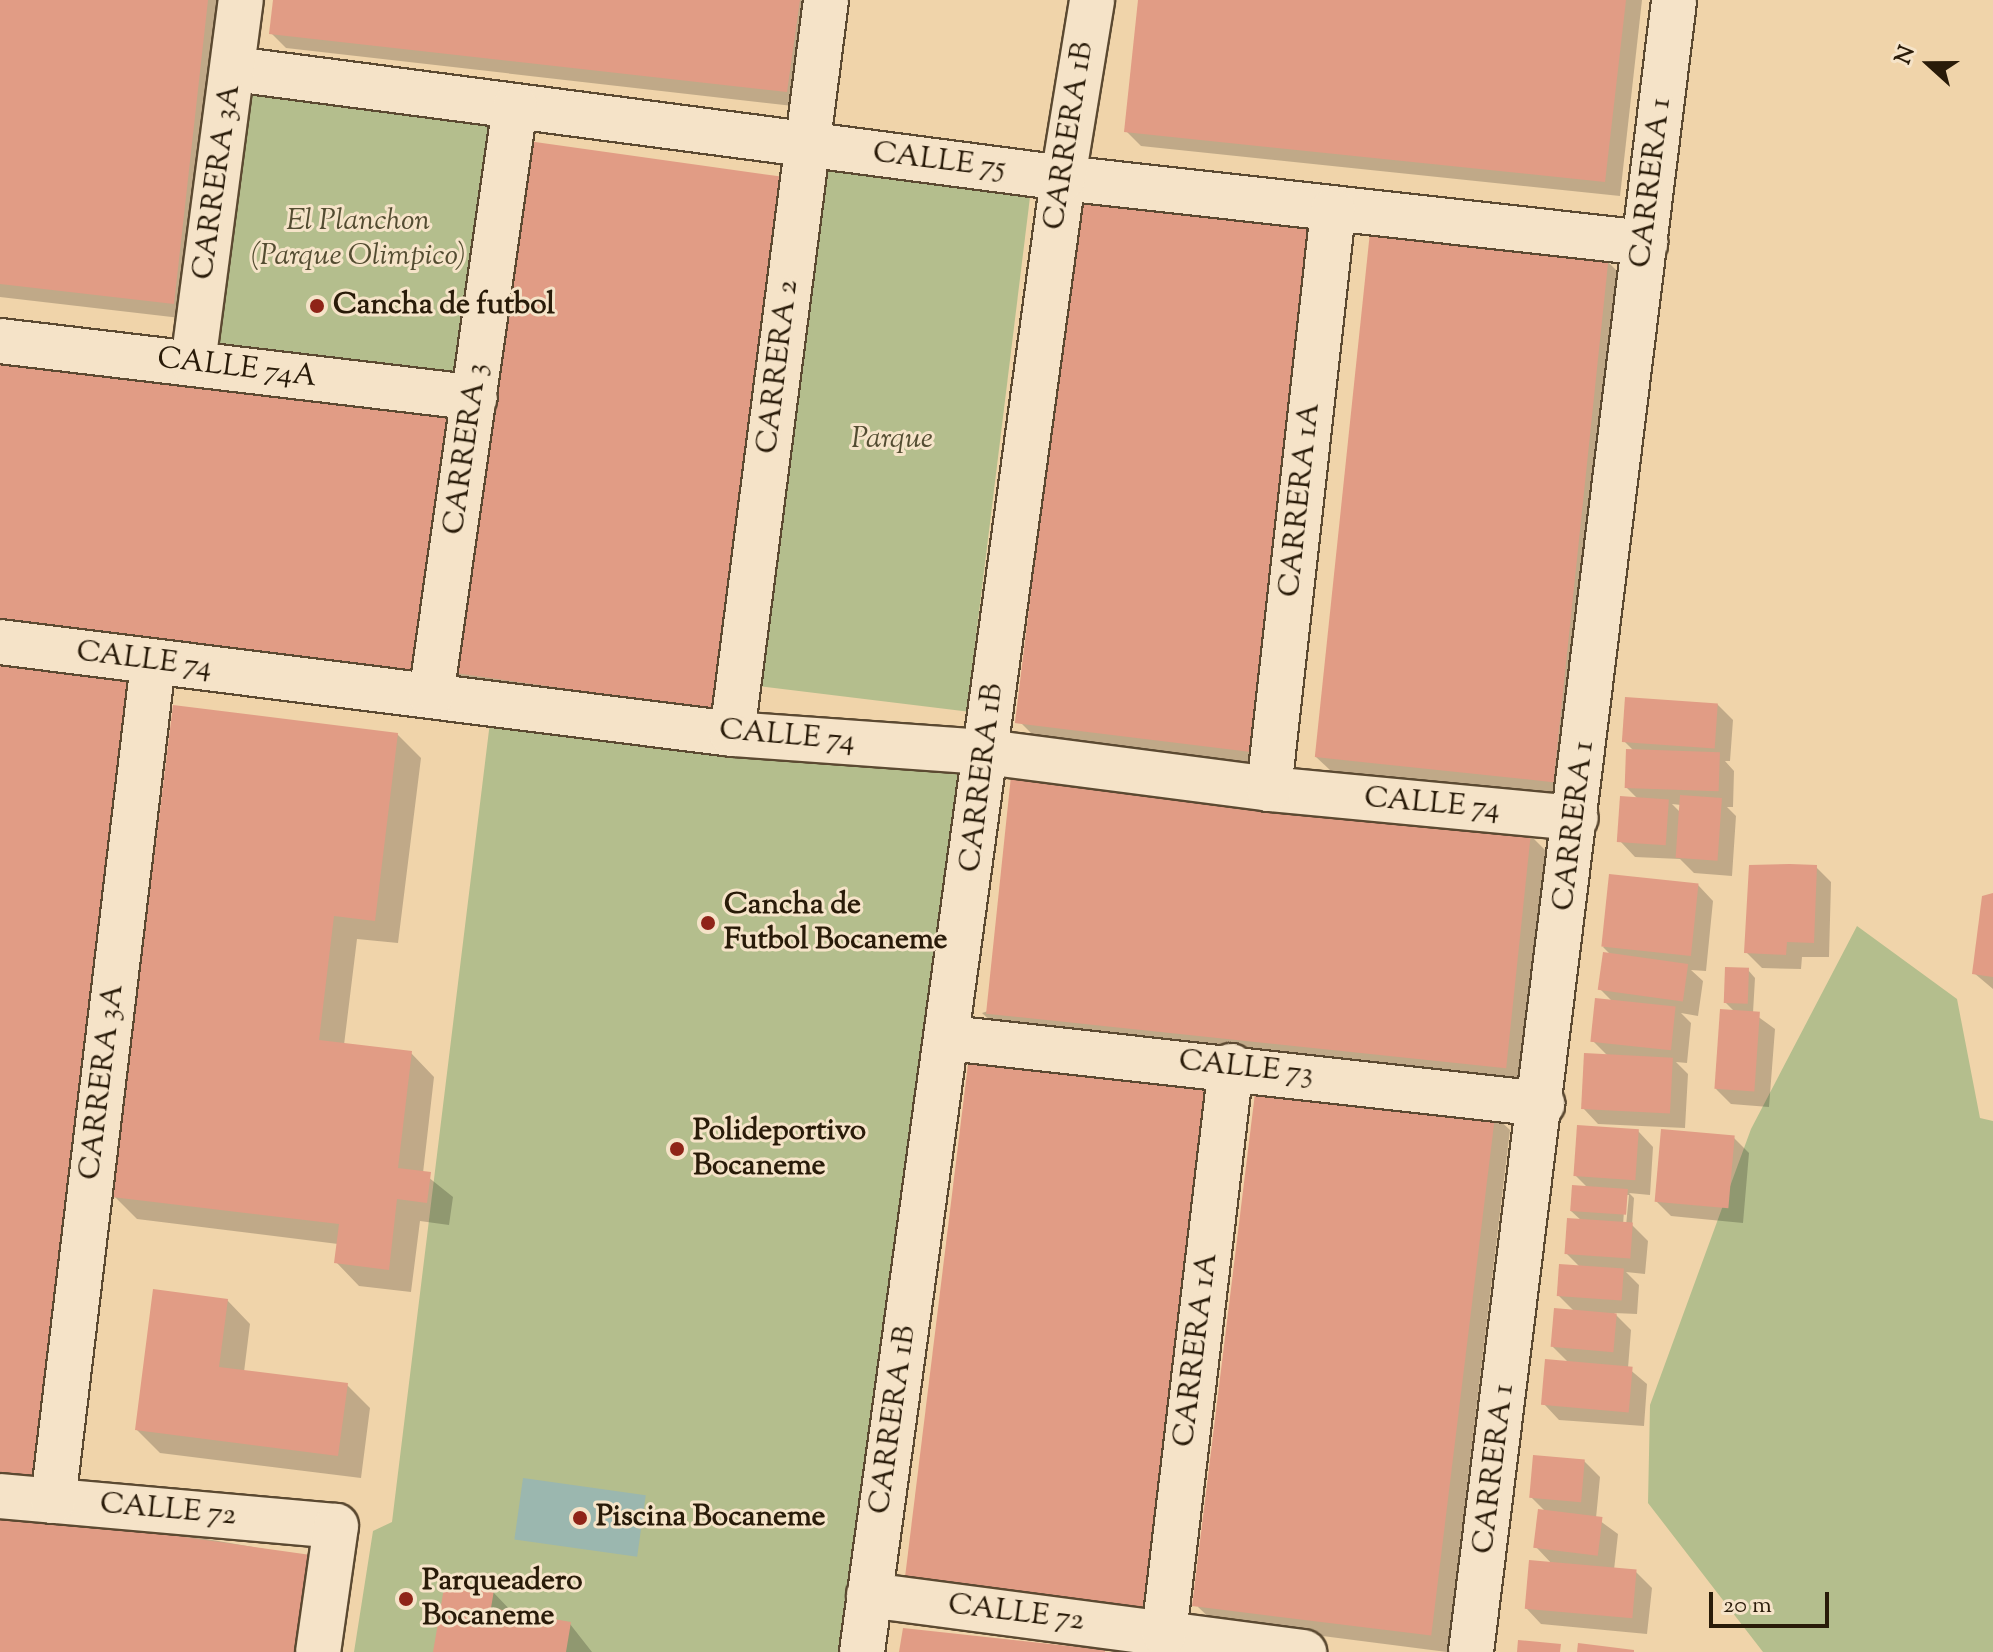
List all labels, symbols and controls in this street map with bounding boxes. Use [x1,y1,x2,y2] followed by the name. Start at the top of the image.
[1889,24,1969,104] north arrow
[1037,39,1103,233] street label: CARRERA 1B
[1889,41,1925,69] text: N
[186,82,250,282] street label: CARRERA 3A
[1624,96,1680,270] street label: CARRERA 1
[871,136,1007,188] street label: CALLE 75
[250,204,466,274] park label: El Planchon (Parque Olimpico)
[750,278,808,456] street label: CARRERA 2
[333,288,555,324] place label: Cancha de futbol
[308,297,326,315] marker: Cancha de futbol
[155,341,319,397] street label: CALLE 74A
[437,361,497,537] street label: CARRERA 3
[1273,401,1329,599] street label: CARRERA 1A
[851,422,933,458] park label: Parque
[74,635,214,687] street label: CALLE 74
[954,682,1012,874] street label: CARRERA 1B
[718,713,856,761] street label: CALLE 74
[1547,739,1603,913] street label: CARRERA 1
[1363,781,1501,829] street label: CALLE 74
[724,888,947,958] place label: Cancha de Futbol Bocaneme
[699,914,717,932] marker: Cancha de Futbol Bocaneme
[73,982,133,1182] street label: CARRERA 3A
[1177,1044,1315,1094] street label: CALLE 73
[693,1114,866,1184] place label: Polideportivo Bocaneme
[668,1140,686,1158] marker: Polideportivo Bocaneme
[1167,1251,1227,1449] street label: CARRERA 1A
[863,1323,925,1517] street label: CARRERA 1B
[1467,1382,1523,1556] street label: CARRERA 1
[98,1487,238,1535] street label: CALLE 72
[596,1500,825,1536] place label: Piscina Bocaneme
[571,1509,589,1527] marker: Piscina Bocaneme
[422,1564,583,1634] place label: Parqueadero Bocaneme
[1713,1576,1833,1626] scale bar
[946,1588,1086,1640] street label: CALLE 72
[1723,1589,1772,1623] text: 20 m
[397,1590,415,1608] marker: Parqueadero Bocaneme

